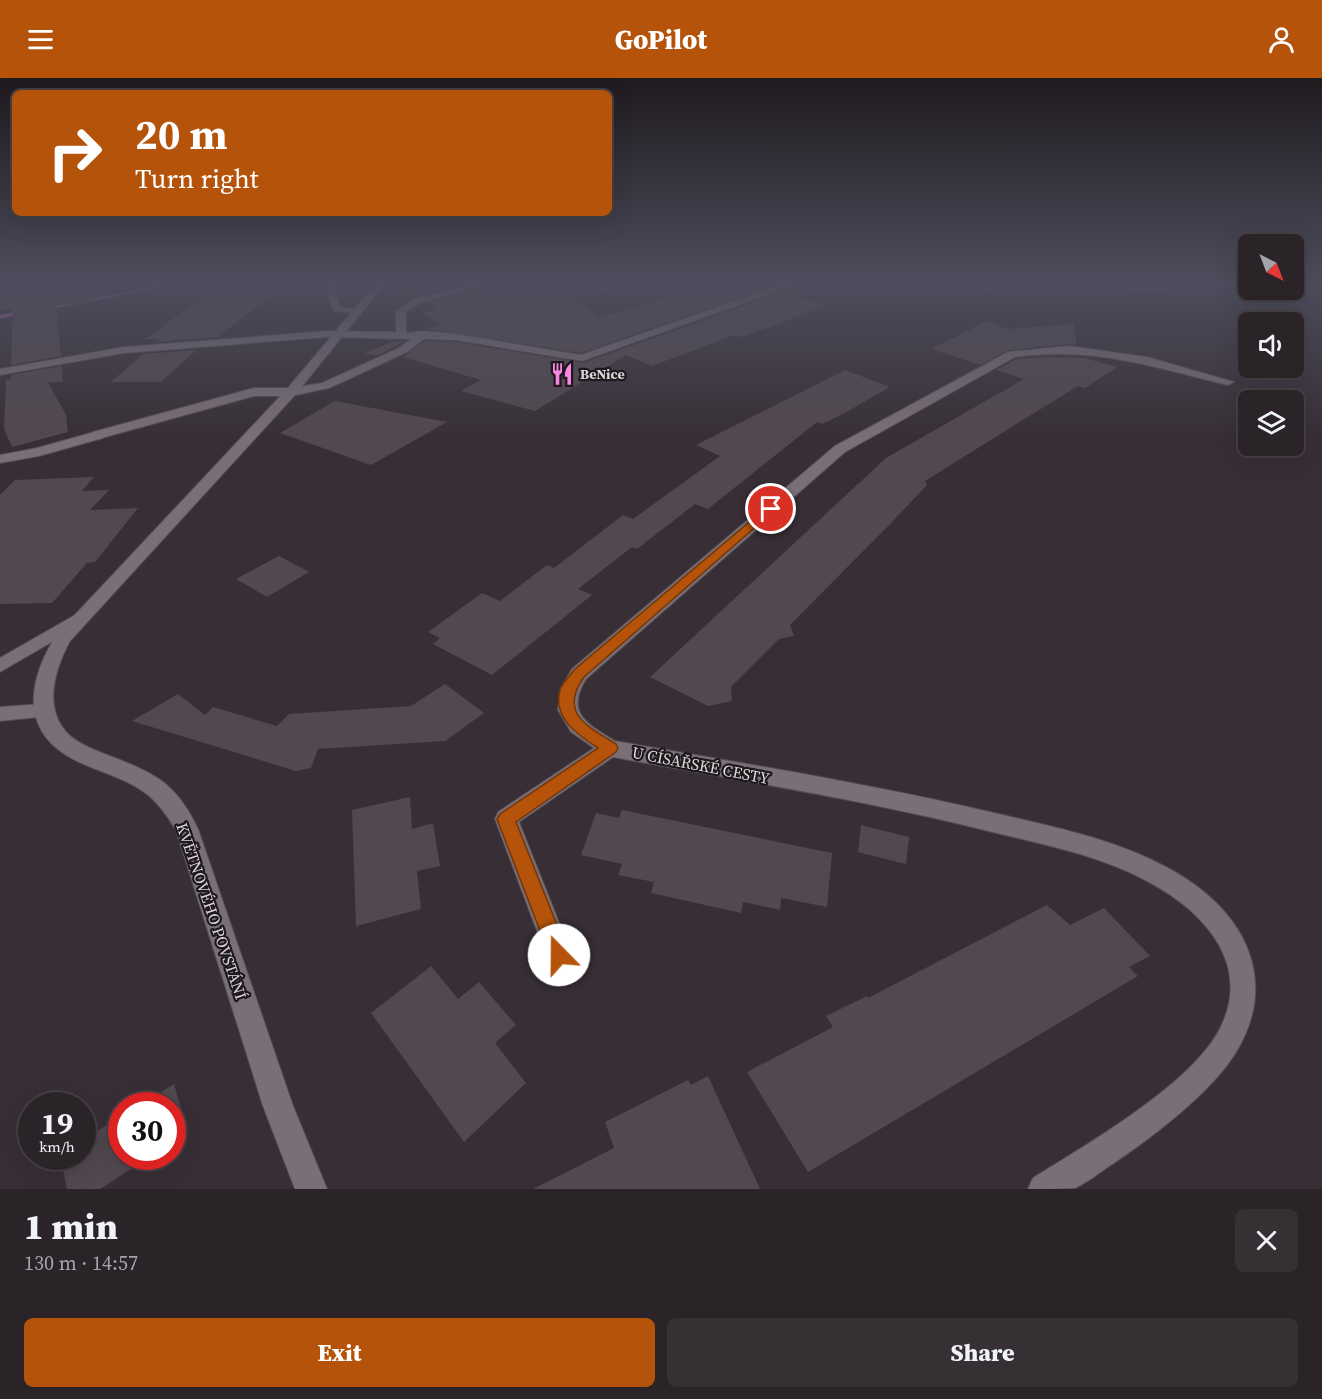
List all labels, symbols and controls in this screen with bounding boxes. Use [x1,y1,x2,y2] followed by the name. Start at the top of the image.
[615,21,707,58] text: GoPilot
[24,23,57,56] icon: menu
[1265,23,1298,56] icon: person
[135,105,228,163] text: 20 m
[36,114,114,192] icon: right
[135,160,259,197] text: Turn right
[1238,234,1304,300] north arrow
[1238,234,1304,456] map controls
[1238,312,1304,378] button: sound
[549,361,575,387] restaurant icon: BeNice
[580,364,625,384] place label: BeNice
[1238,390,1304,456] button: layers
[745,483,796,534] pin
[754,492,787,525] icon: arrive
[630,741,772,789] street label: U CÍSAŘSKÉ CESTY
[171,820,253,1002] street label: KVĚTNOVÉHO POVSTÁNÍ
[527,923,591,987] position arrow
[108,1092,186,1170] speed limit sign: 30
[41,1103,73,1144] text: 19
[39,1136,75,1157] text: km/h
[24,1202,118,1251] text: 1 min
[1235,1209,1298,1272] button: close
[24,1249,138,1277] text: 130 m · 14:57
[24,1318,655,1387] button: Exit
[667,1318,1298,1387] button: Share

